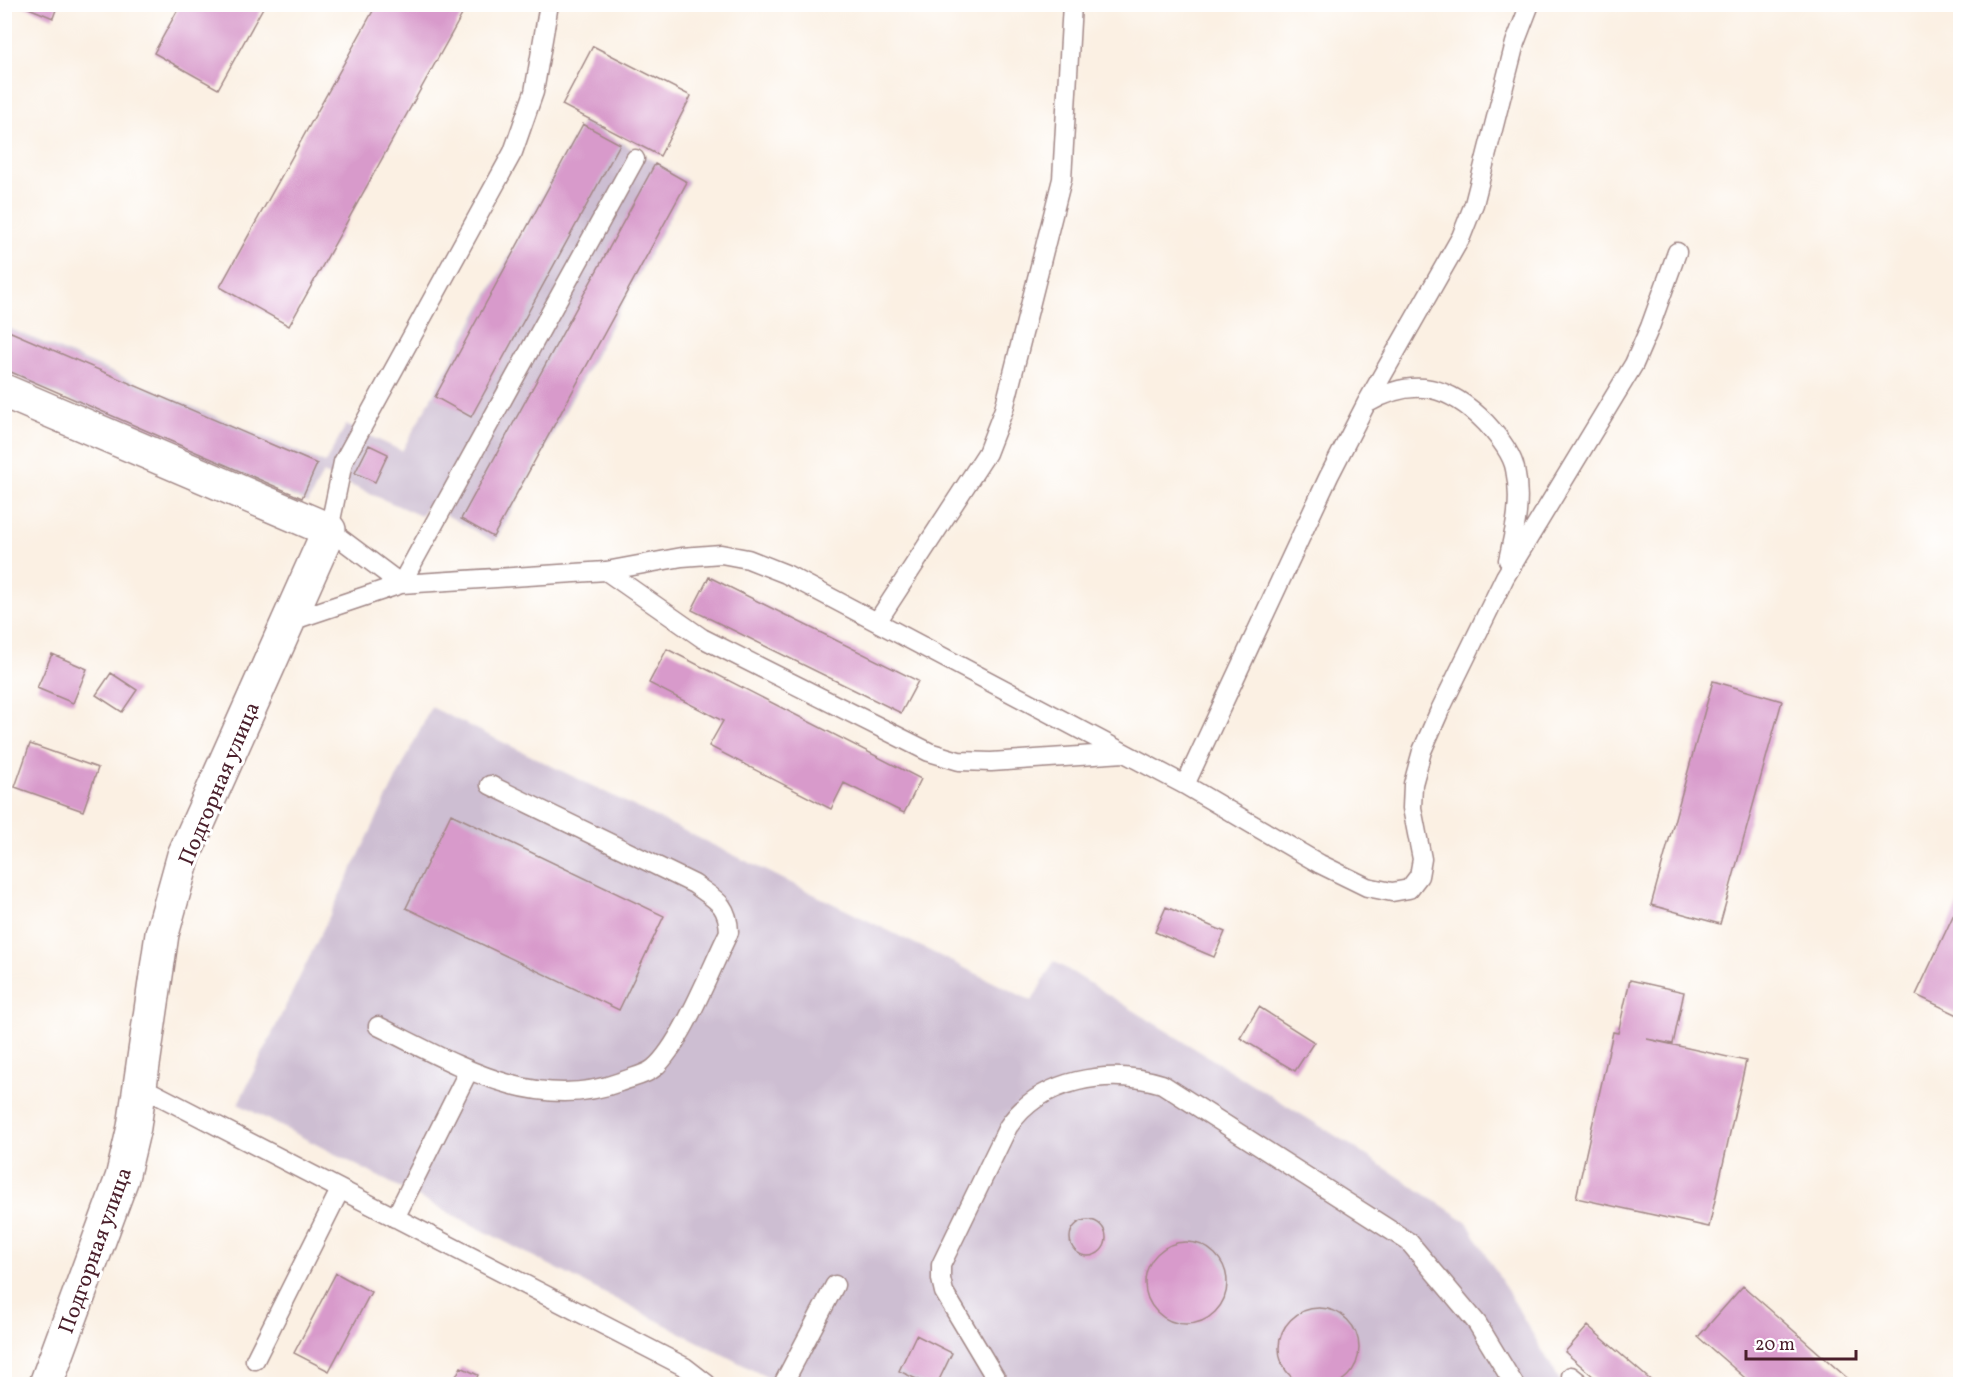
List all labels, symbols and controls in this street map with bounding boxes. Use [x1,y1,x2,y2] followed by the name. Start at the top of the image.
[172,697,269,871] street label: Подгорная улица
[52,1163,141,1338] street label: Подгорная улица
[1746,1323,1856,1361] scale bar
[1755,1333,1795,1358] text: 20 m

